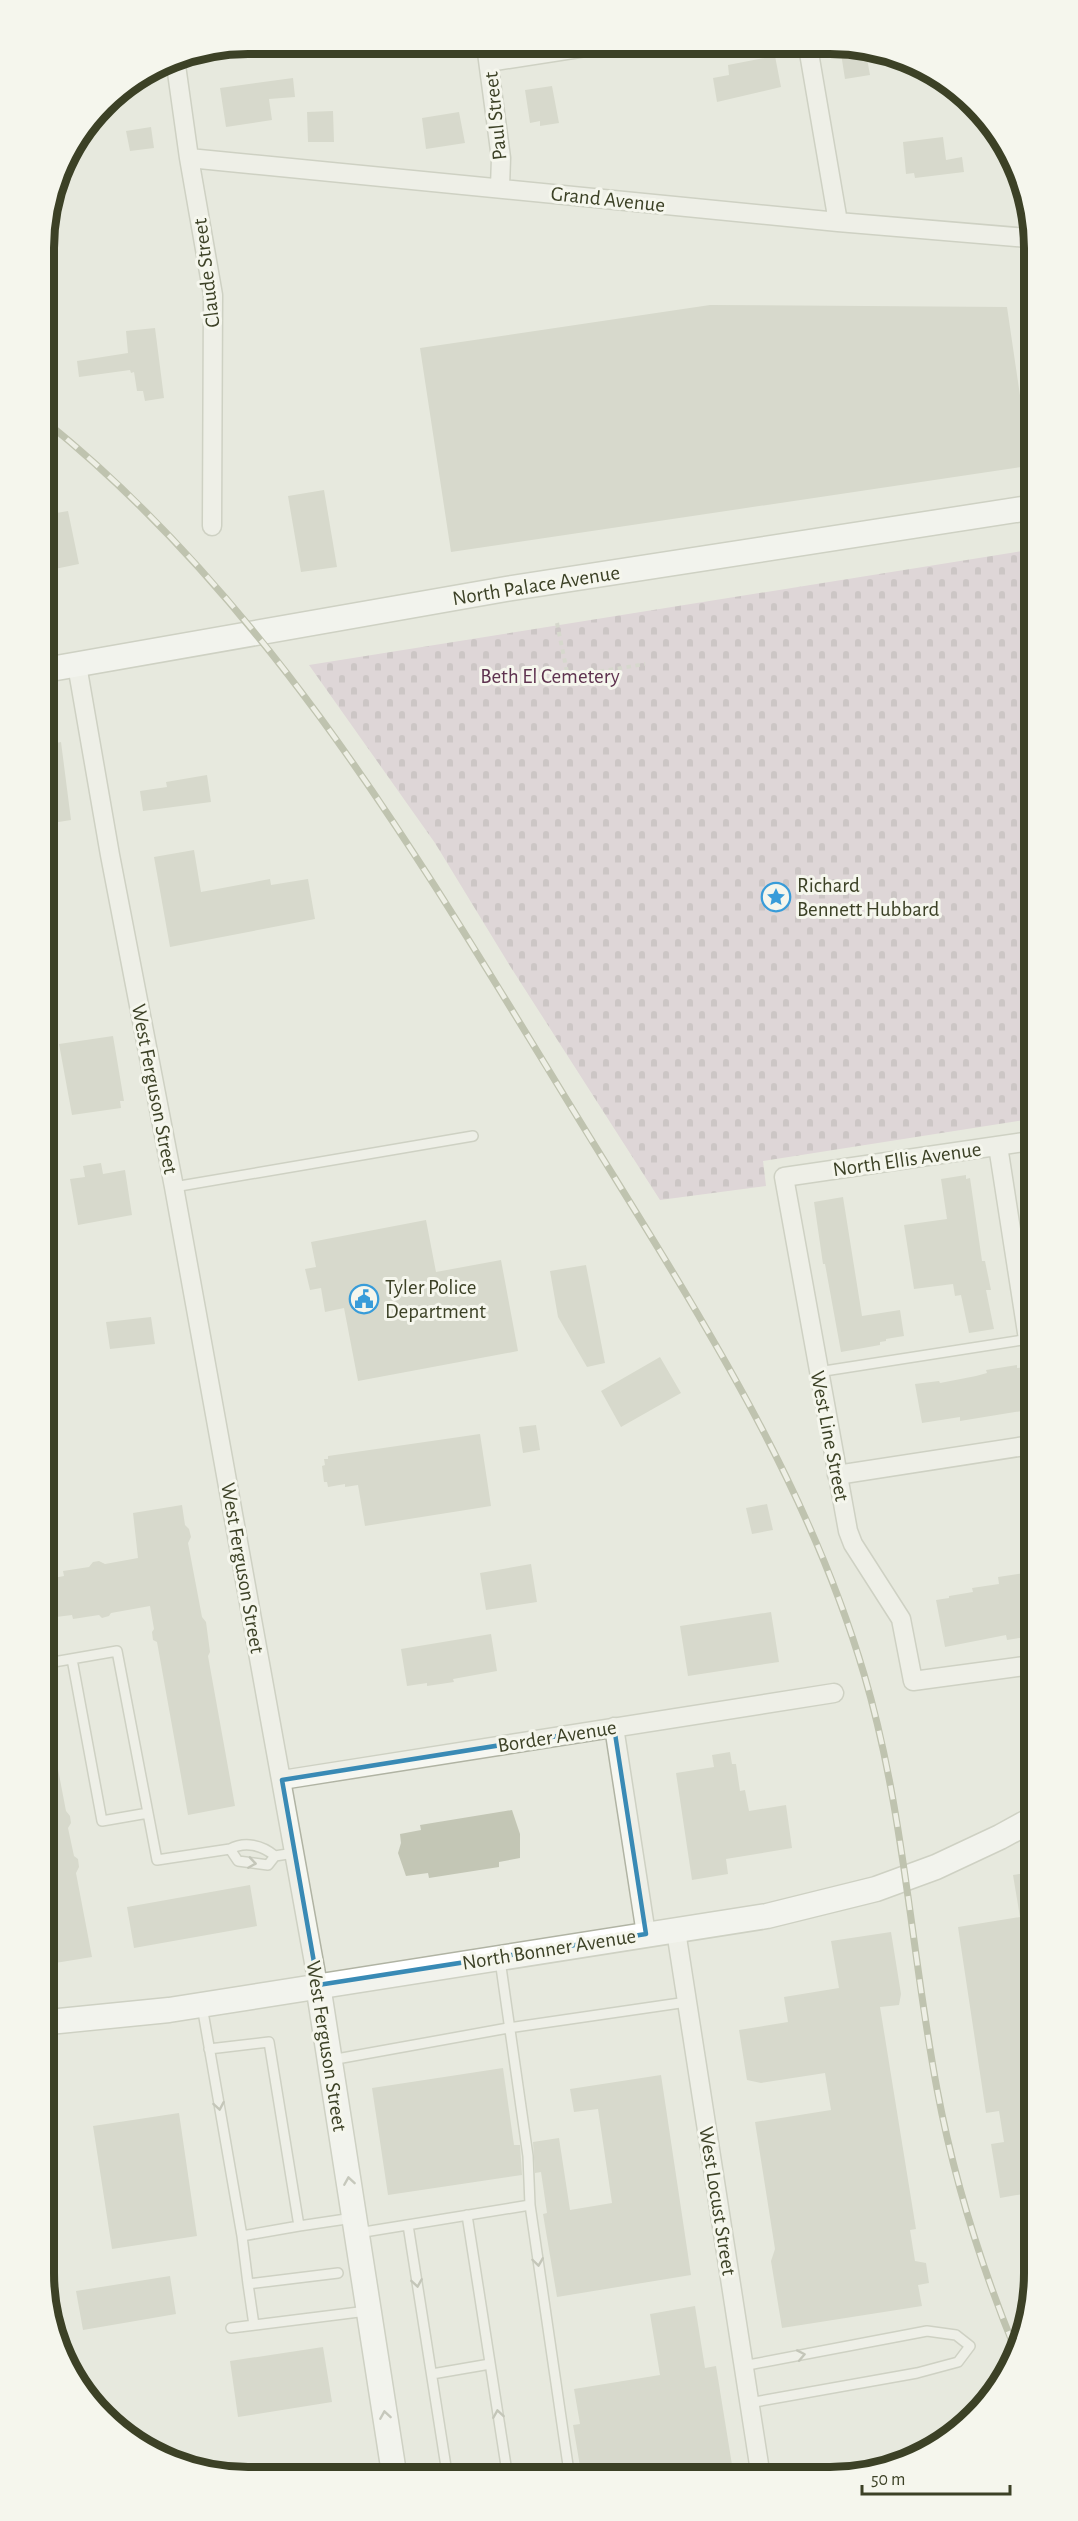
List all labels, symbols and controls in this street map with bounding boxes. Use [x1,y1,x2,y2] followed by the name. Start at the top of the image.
[480,70,511,161] street label: Paul Street
[550,183,666,216] street label: Grand Avenue
[189,217,224,329] street label: Claude Street
[451,562,621,609] street label: North Palace Avenue
[480,666,620,687] park label: Beth El Cemetery
[797,875,939,920] place label: Richard Bennett Hubbard
[760,881,792,913] place icon: Richard Bennett Hubbard
[128,1002,181,1176] street label: West Ferguson Street
[831,1139,983,1180] street label: North Ellis Avenue
[385,1277,486,1322] place label: Tyler Police Department
[348,1283,380,1315] public building icon: Tyler Police Department
[807,1369,853,1504] street label: West Line Street
[217,1481,268,1655] street label: West Ferguson Street
[496,1717,618,1756] street label: Border Avenue
[247,1856,257,1869] one-way arrow
[461,1925,637,1974] street label: North Bonner Avenue
[303,1959,350,2133] street label: West Ferguson Street
[213,2101,225,2111] one-way arrow
[695,2125,740,2277] street label: West Locust Street
[343,2176,355,2185] one-way arrow
[532,2258,544,2267] one-way arrow
[410,2277,423,2287] one-way arrow
[795,2349,805,2362] one-way arrow
[380,2410,392,2420] one-way arrow
[492,2410,504,2419] one-way arrow
[862,2458,1010,2496] scale bar
[871,2471,905,2489] text: 50 m

